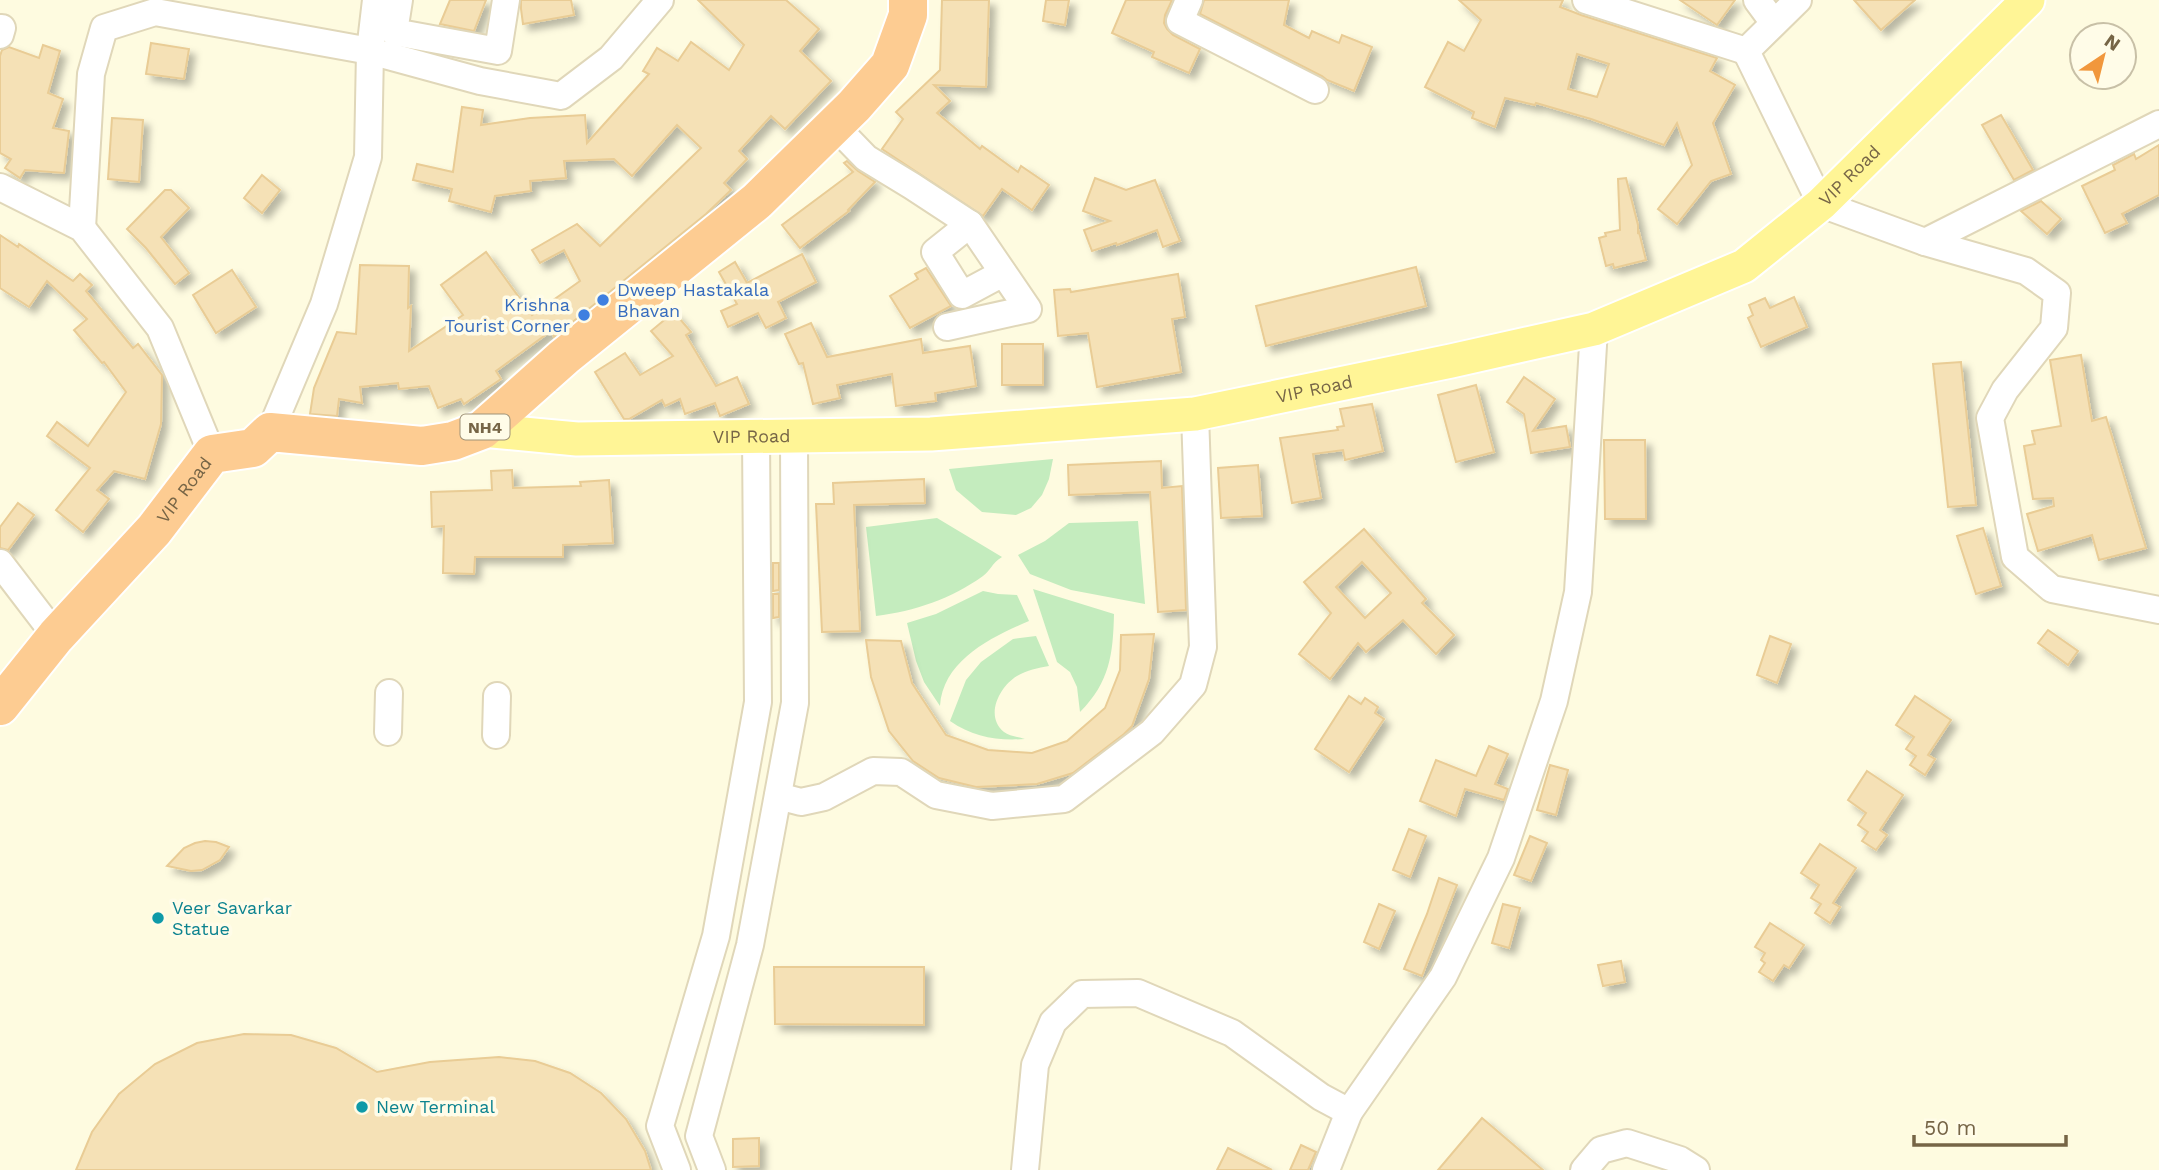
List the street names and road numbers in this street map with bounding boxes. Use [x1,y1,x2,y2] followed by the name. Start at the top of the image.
[1814,141,1884,210] street label: VIP Road
[1274,371,1354,407] street label: VIP Road
[461,414,510,440] road number: NH4
[713,425,791,447] street label: VIP Road
[152,453,216,527] street label: VIP Road

